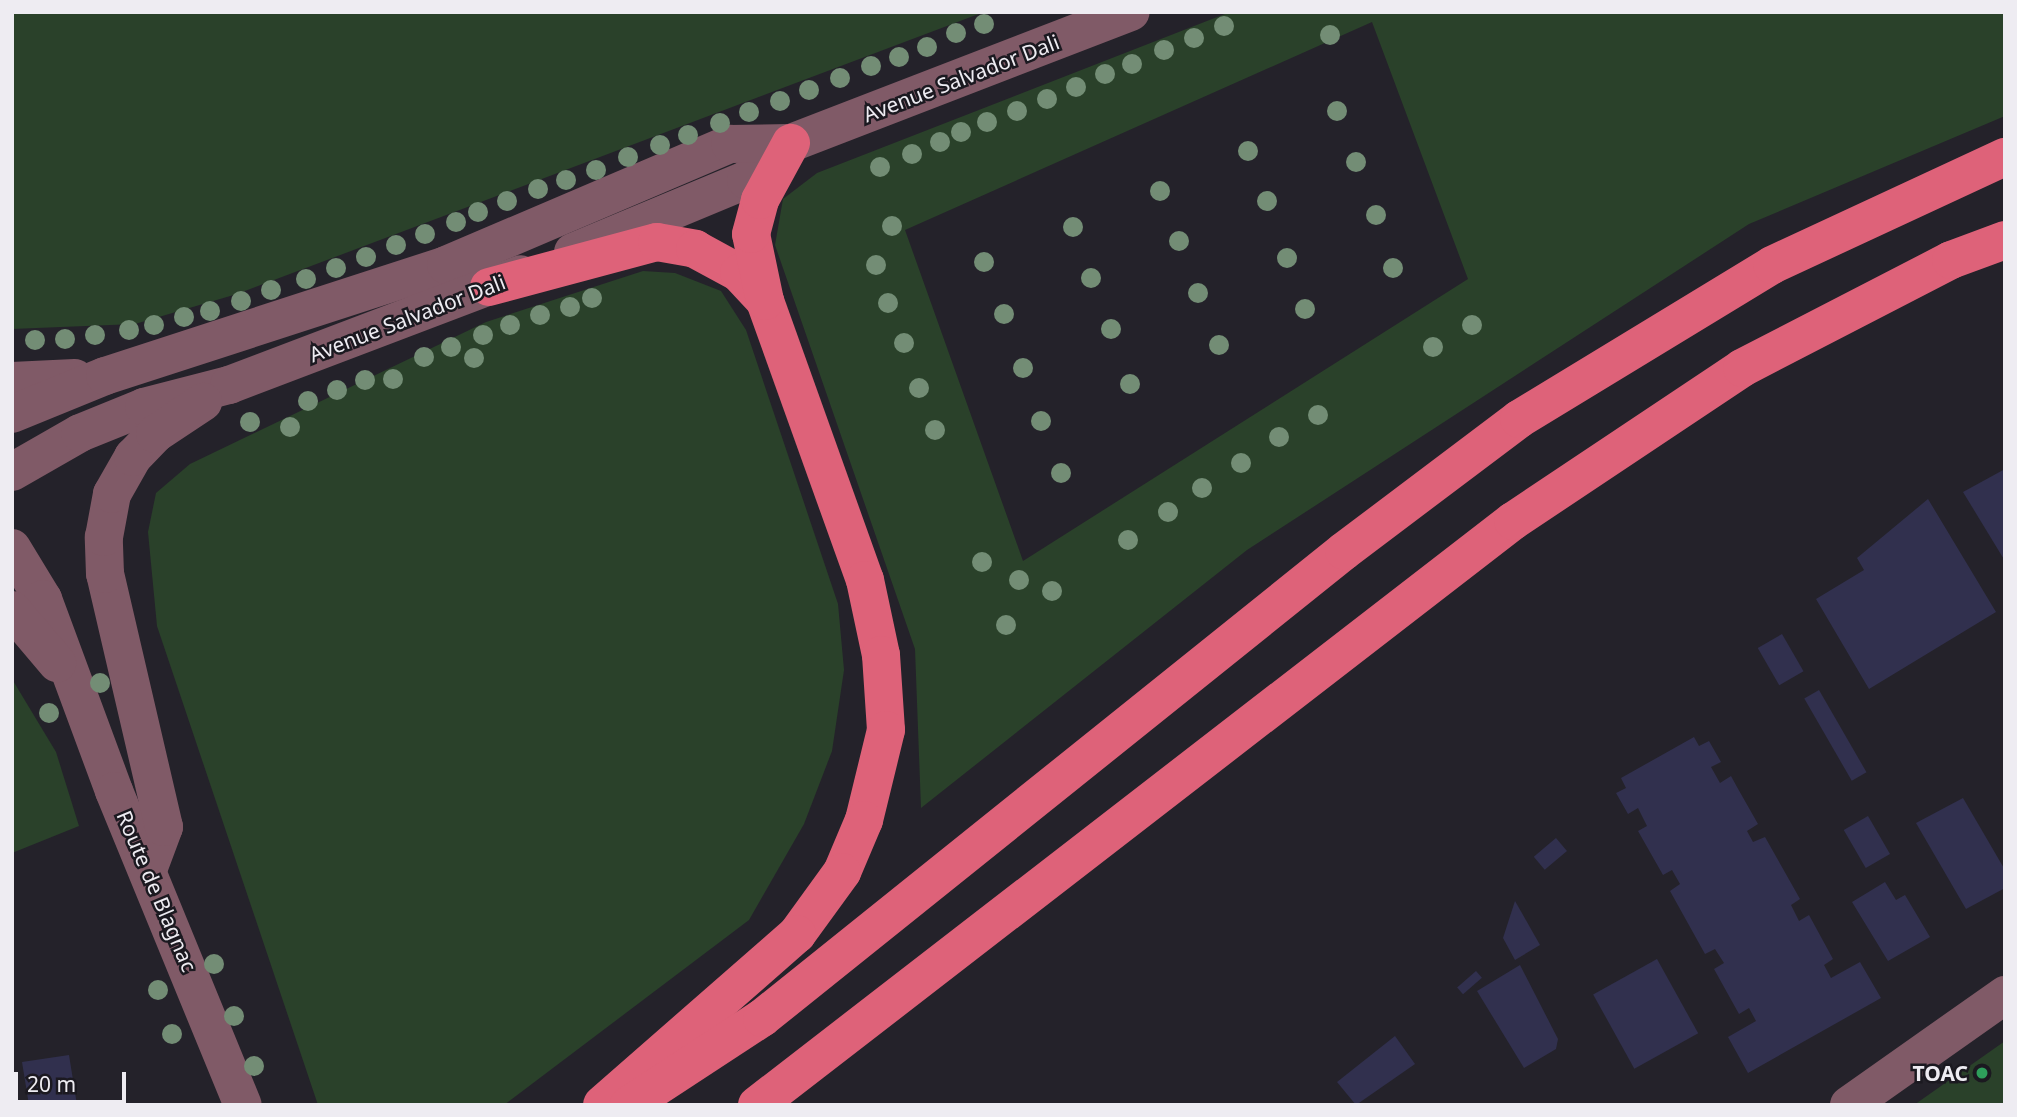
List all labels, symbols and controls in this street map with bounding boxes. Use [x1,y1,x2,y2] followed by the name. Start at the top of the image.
[859,29,1063,127] street label: Avenue Salvador Dali
[305,269,509,367] street label: Avenue Salvador Dali
[112,807,202,975] street label: Route de Blagnac
[18,1058,130,1102] scale bar
[1913,1060,1968,1086] place label: TOAC
[1974,1065,1990,1081] marker: TOAC
[27,1070,76,1098] text: 20 m

